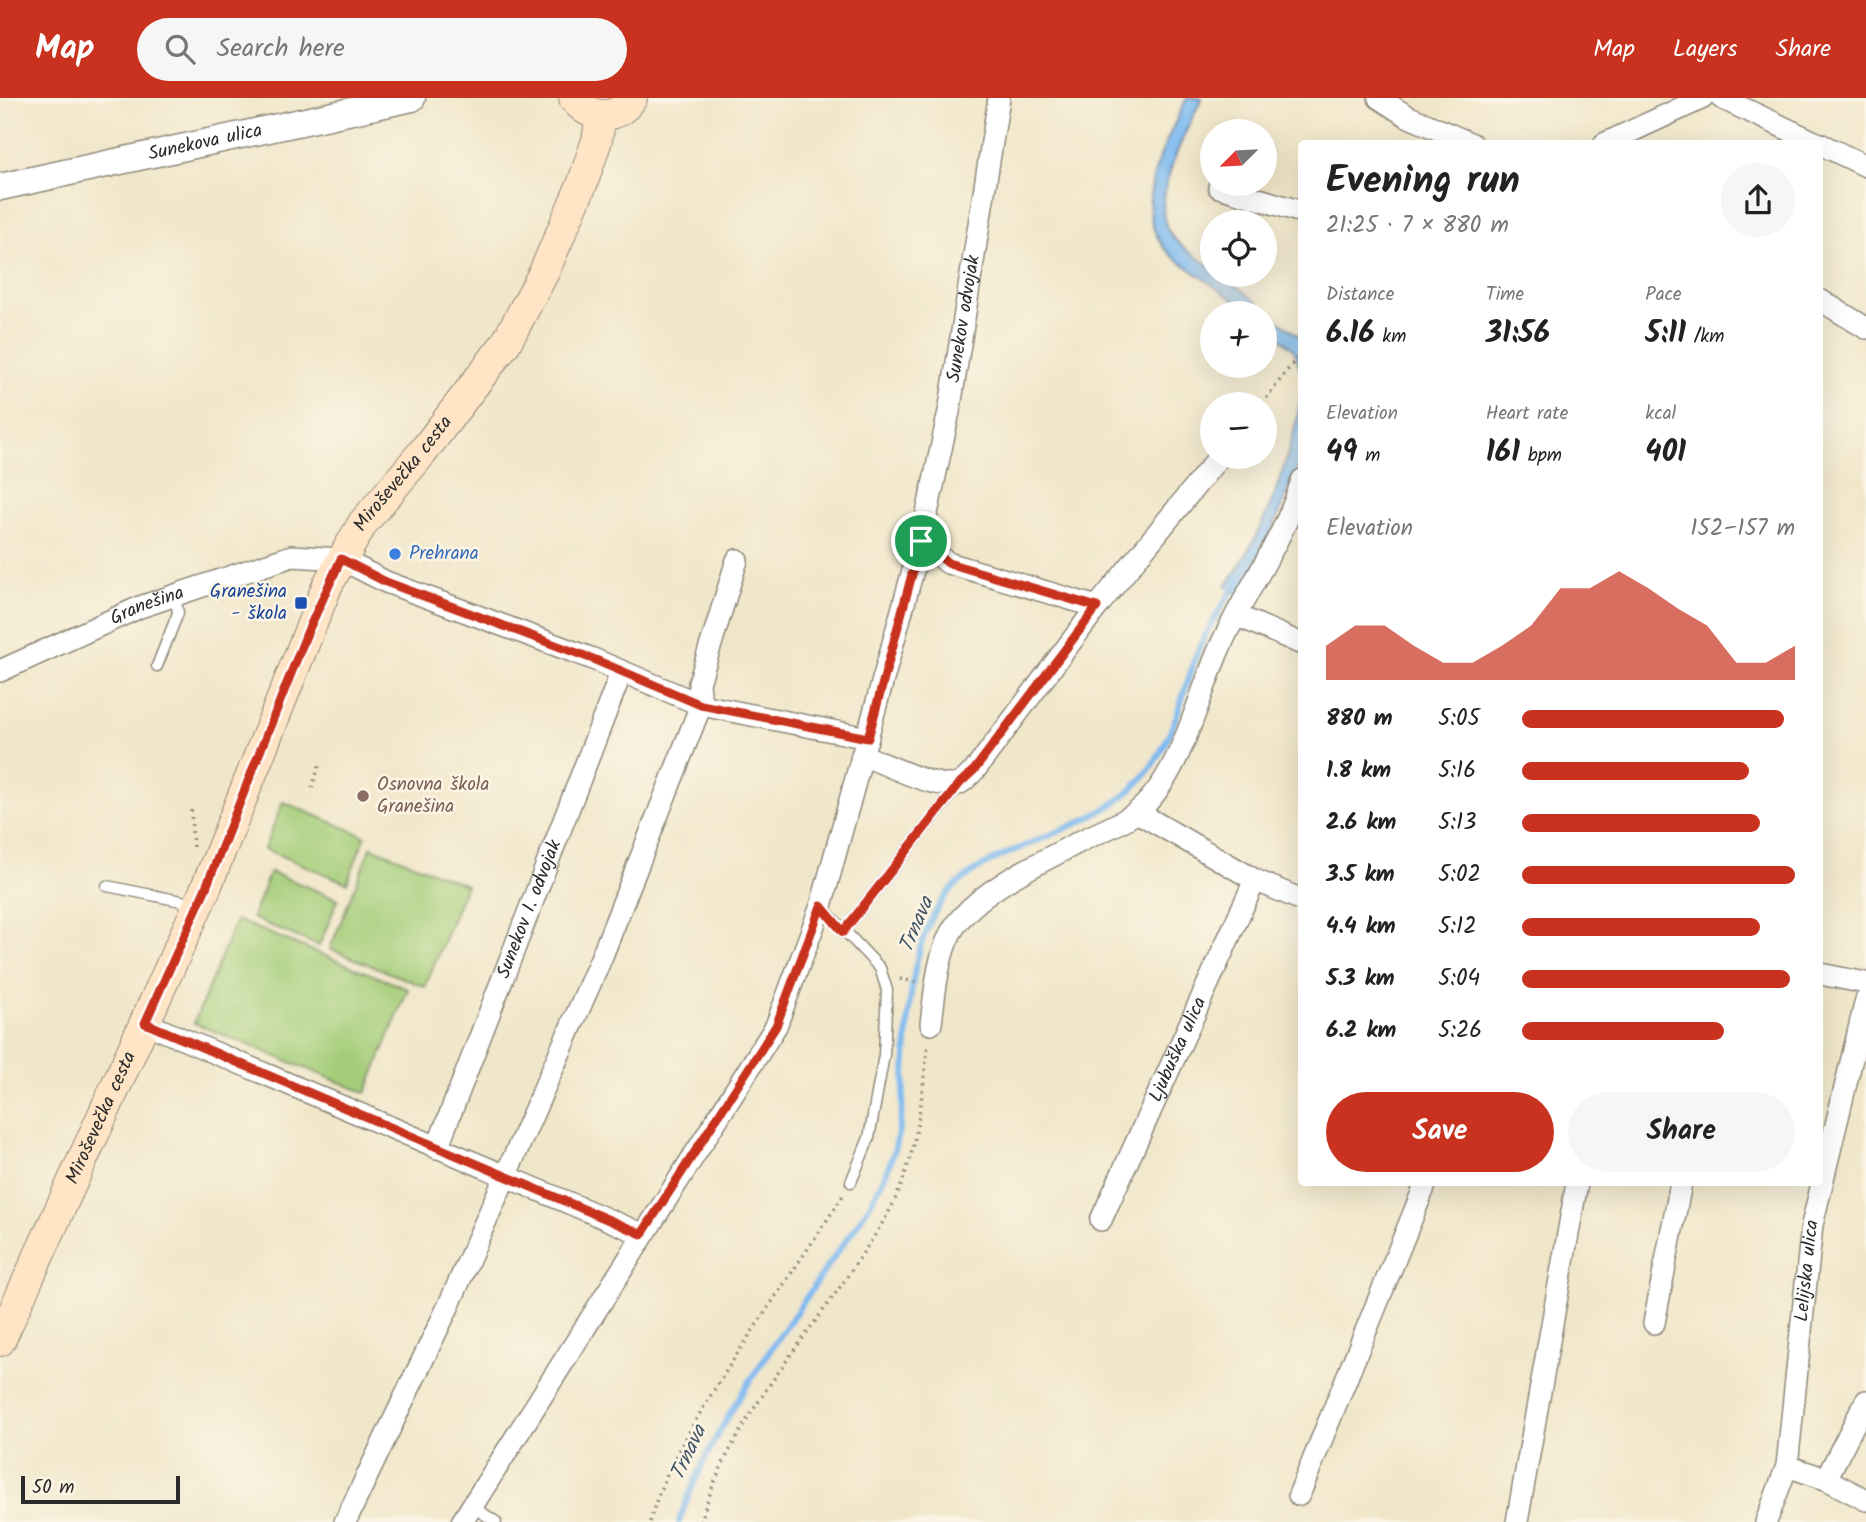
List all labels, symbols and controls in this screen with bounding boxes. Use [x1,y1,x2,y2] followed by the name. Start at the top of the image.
[137,18,627,81] search box
[35,23,95,76] text: Map
[217,28,345,70] text: Search here
[161,30,199,68] icon: search
[1593,30,1635,69] text: Map
[1673,30,1737,69] text: Layers
[1775,30,1831,69] text: Share
[146,116,265,170] street label: Sunekova ulica
[1200,119,1278,196] north arrow
[1200,119,1277,469] map controls
[1326,152,1520,212] text: Evening run
[1721,163,1795,237] button: share
[1326,208,1509,244] text: 21:25 · 7 × 880 m
[1200,210,1277,287] button: locate
[939,253,989,385] street label: Sunekov odvojak
[1326,280,1394,310] text: Distance
[1486,280,1524,310] text: Time
[1645,280,1682,310] text: Pace
[1200,301,1277,378] button: +
[1326,310,1375,358] text: 6.16
[1486,310,1550,358] text: 31:56
[1645,310,1686,358] text: 5:11
[1375,322,1406,352] text: km
[1686,322,1724,352] text: /km
[1200,392,1277,469] button: −
[1326,399,1398,429] text: Elevation
[1486,399,1568,429] text: Heart rate
[1645,399,1676,429] text: kcal
[346,409,460,537] street label: Miroševečka cesta
[1326,429,1358,477] text: 49
[1486,429,1520,477] text: 161
[1645,429,1686,477] text: 401
[1358,441,1380,471] text: m
[1520,441,1562,471] text: bpm
[891,511,951,571] pin
[1326,511,1413,547] text: Elevation
[1690,511,1795,547] text: 152–157 m
[902,522,940,560] icon: arrive
[409,539,479,569] place label: Prehrana
[387,546,403,562] marker: Prehrana
[210,577,287,629] place label: Granešina - škola
[105,578,188,634] street label: Granešina
[293,595,309,611] marker: Granešina - škola
[1326,701,1393,737] text: 880 m
[1438,701,1480,737] text: 5:05
[1326,753,1391,789] text: 1.8 km
[1438,753,1476,789] text: 5:16
[377,770,489,822] place label: Osnovna škola Granešina
[355,788,371,804] marker: Osnovna škola Granešina
[1326,805,1396,841] text: 2.6 km
[1438,805,1476,841] text: 5:13
[489,835,570,983] street label: Sunekov I. odvojak
[1326,857,1395,893] text: 3.5 km
[1438,857,1481,893] text: 5:02
[890,891,944,958] water label: Trnava
[1326,909,1396,945] text: 4.4 km
[1438,909,1477,945] text: 5:12
[1326,961,1395,997] text: 5.3 km
[1438,961,1480,997] text: 5:04
[1141,992,1215,1107] street label: Ljubuška ulica
[1326,1013,1396,1049] text: 6.2 km
[1438,1013,1482,1049] text: 5:26
[58,1047,145,1189] street label: Miroševečka cesta
[1326,1092,1554,1172] button: Save
[1568,1092,1795,1172] button: Share
[1787,1217,1828,1323] street label: Lelijska ulica
[662,1419,717,1486] water label: Trnava
[21,1473,180,1505] scale bar
[32,1473,74,1503] text: 50 m

